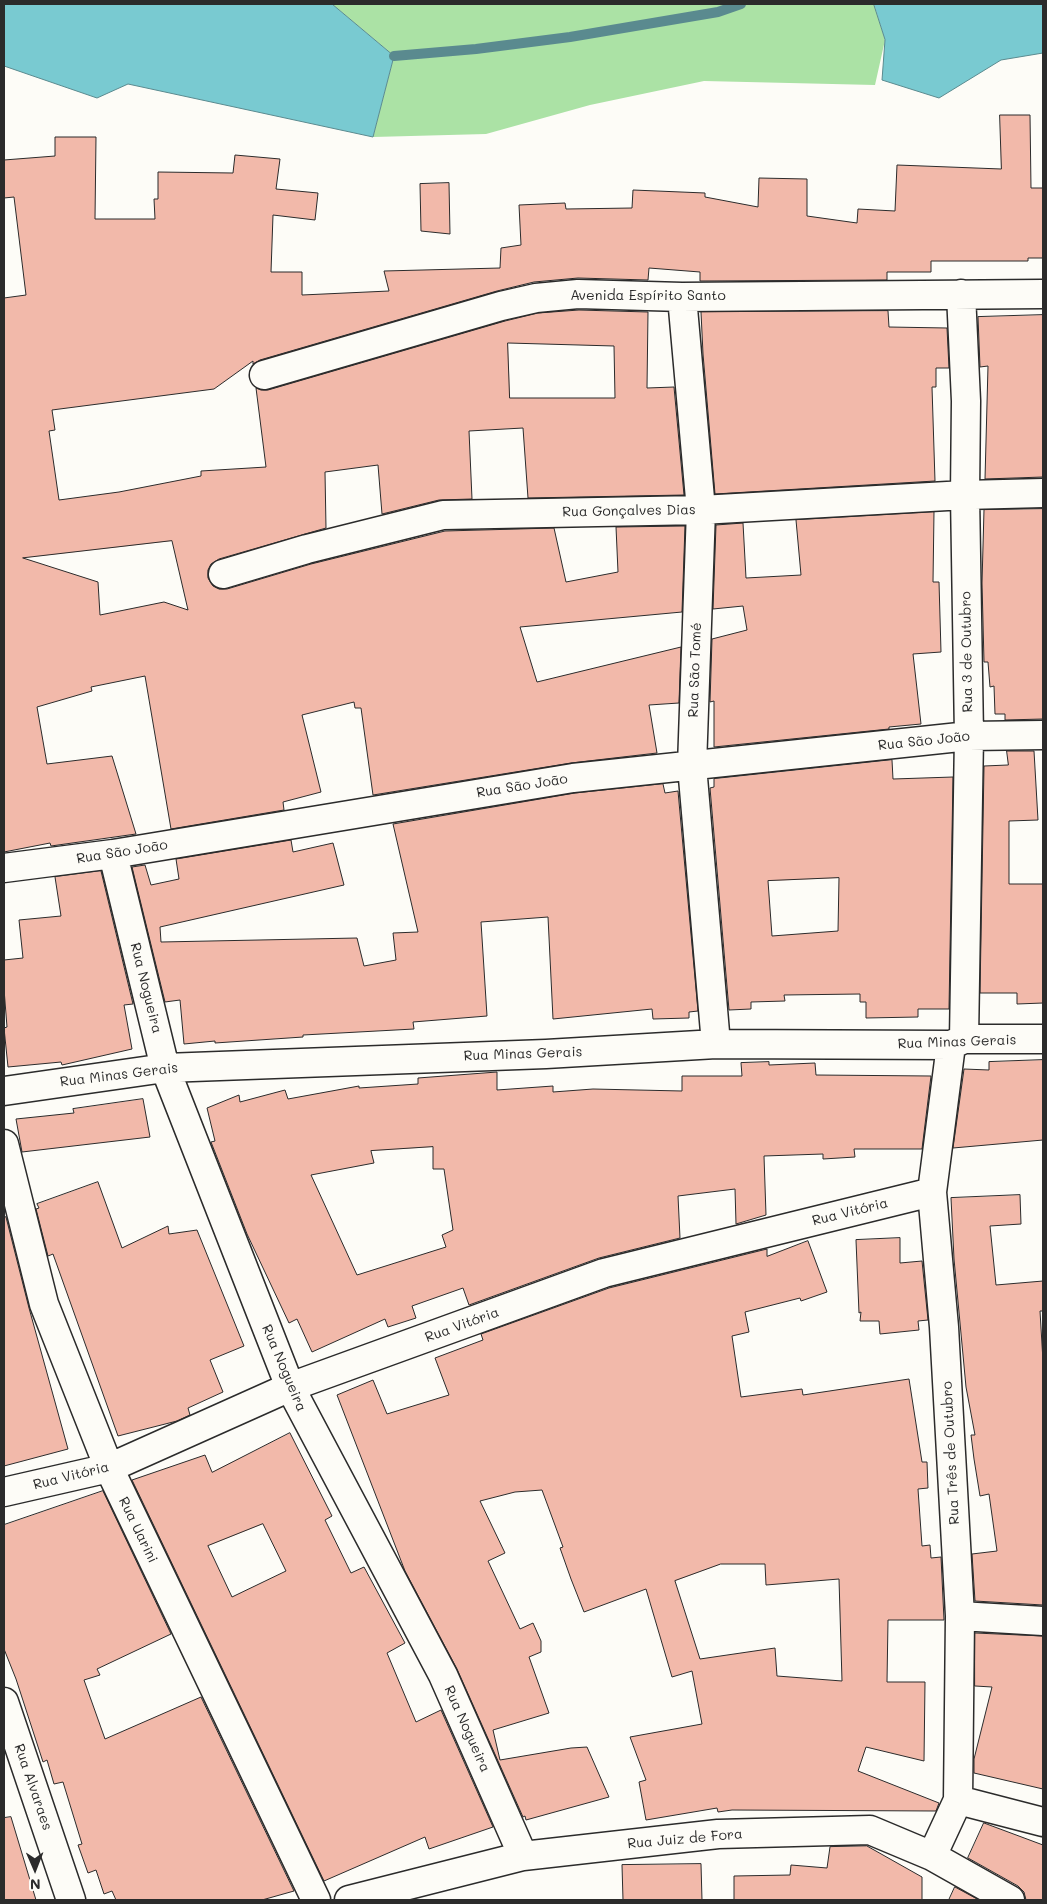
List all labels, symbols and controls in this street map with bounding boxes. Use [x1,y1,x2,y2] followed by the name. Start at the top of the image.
[570,288,726,304] street label: Avenida Espírito Santo
[562,501,696,521] street label: Rua Gonçalves Dias
[958,591,976,713] street label: Rua 3 de Outubro
[685,622,705,718] street label: Rua São Tomé
[877,728,971,754] street label: Rua São João
[475,770,569,802] street label: Rua São João
[75,836,169,868] street label: Rua São João
[127,941,165,1035] street label: Rua Nogueira
[897,1032,1017,1052] street label: Rua Minas Gerais
[463,1044,583,1064] street label: Rua Minas Gerais
[59,1059,179,1091] street label: Rua Minas Gerais
[810,1194,890,1230] street label: Rua Vitória
[423,1304,501,1346] street label: Rua Vitória
[258,1322,310,1414] street label: Rua Nogueira
[939,1381,963,1525] street label: Rua Três de Outubro
[31,1458,111,1494] street label: Rua Vitória
[115,1494,161,1566] street label: Rua Uarini
[440,1683,494,1775] street label: Rua Nogueira
[10,1742,56,1832] street label: Rua Alvaraes
[627,1826,743,1852] street label: Rua Juiz de Fora
[10,1844,60,1894] north arrow
[30,1875,41,1894] text: N

